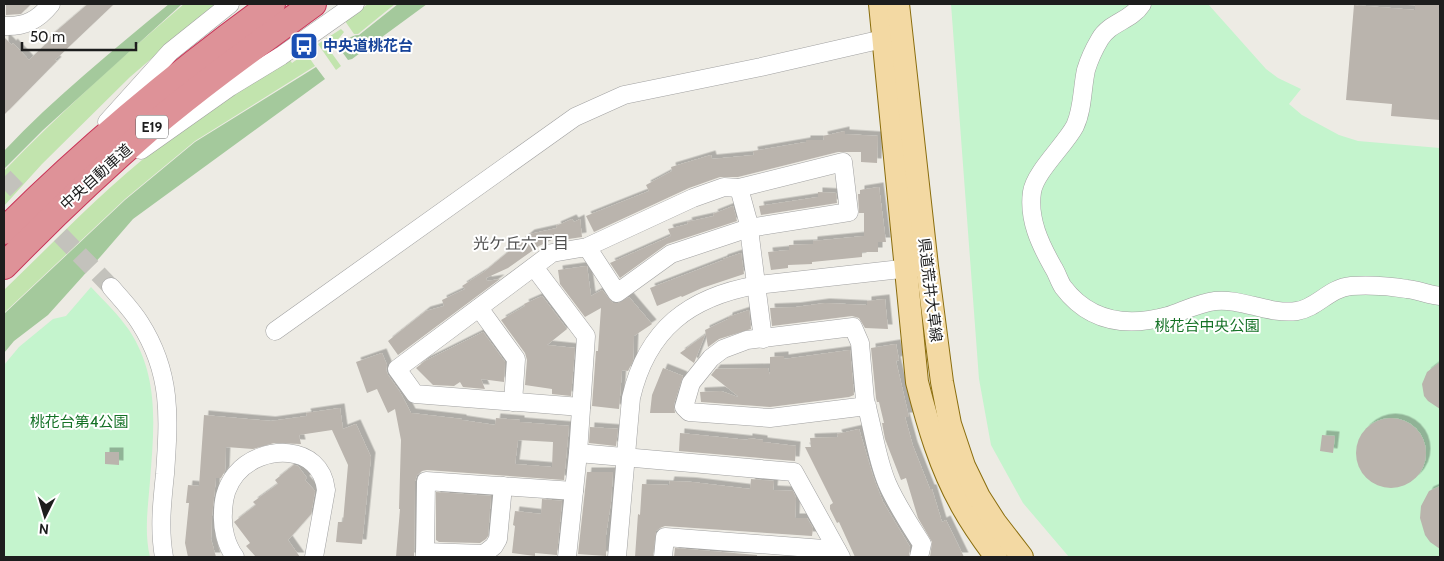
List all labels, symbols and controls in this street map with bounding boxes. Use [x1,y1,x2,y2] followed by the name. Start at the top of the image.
[22,20,136,52] scale bar
[30,28,65,46] text: 50 m
[289,31,319,61] bus stop icon: 中央道桃花台
[323,37,413,55] place label: 中央道桃花台
[136,115,168,138] road number: E19
[57,140,135,214] street label: 中央自動車道
[473,234,569,253] district label: 光ケ丘六丁目
[915,237,945,343] street label: 県道荒井大草線
[1154,317,1260,335] park label: 桃花台中央公園
[30,413,128,431] park label: 桃花台第4公園
[20,491,70,541] north arrow
[38,520,50,538] text: N

